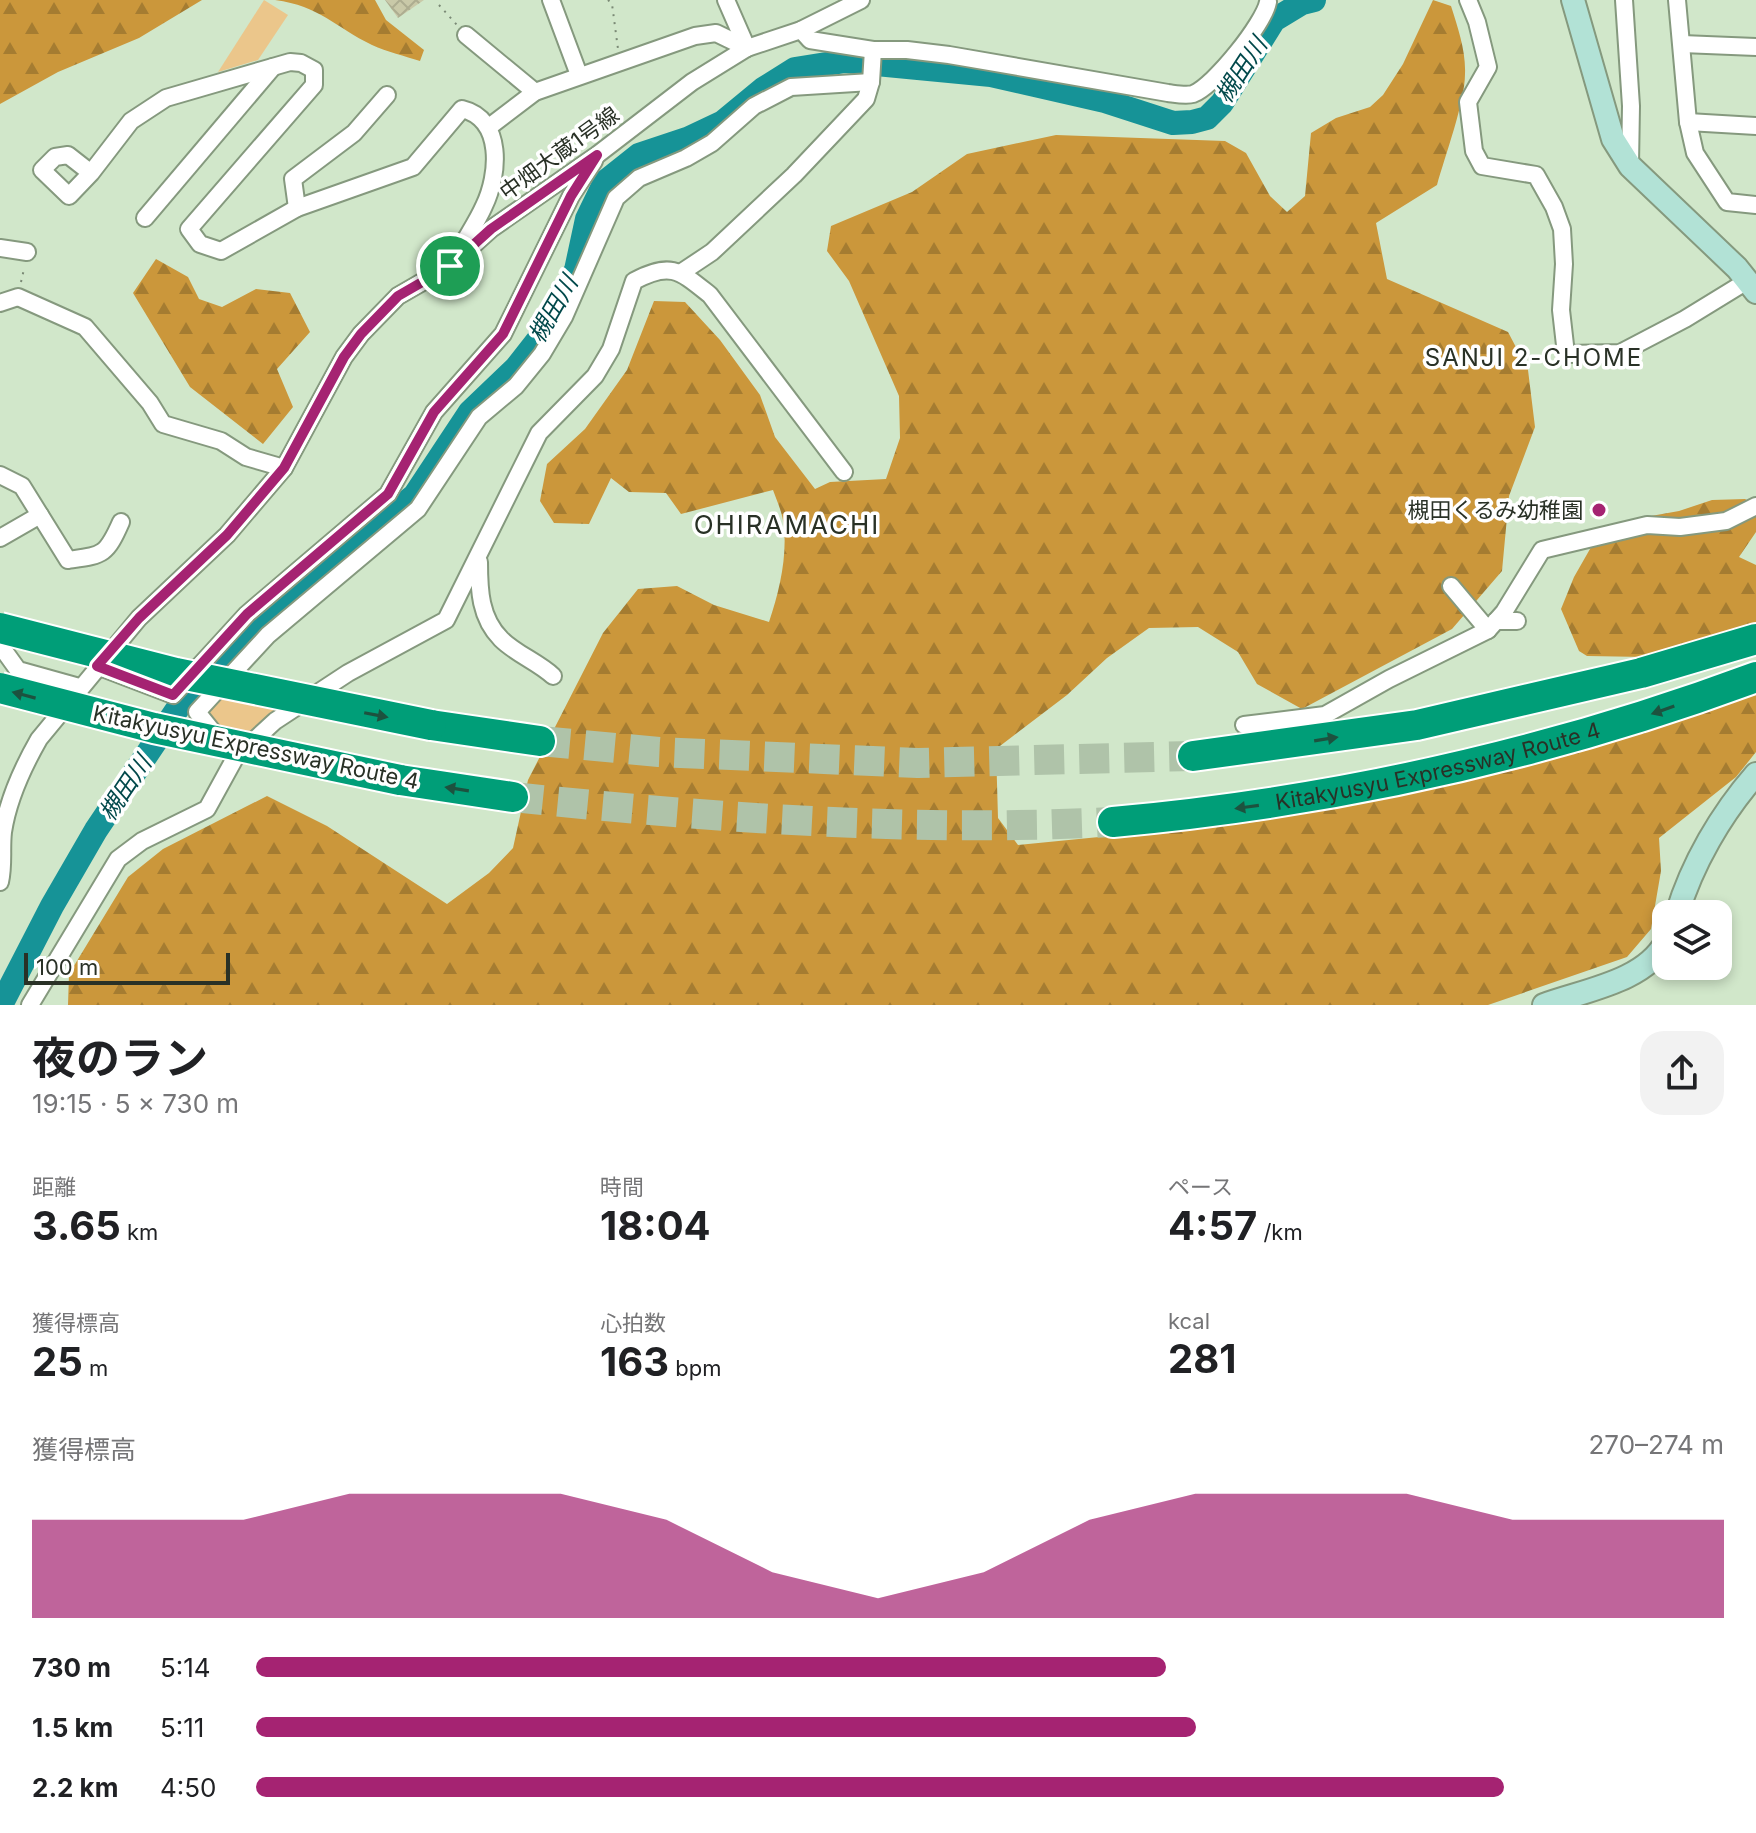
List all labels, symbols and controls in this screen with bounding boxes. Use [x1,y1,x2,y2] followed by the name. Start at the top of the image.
[1209,29,1274,108] water label: 槻田川
[494,101,624,205] street label: 中畑大蔵1号線
[416,232,484,300] pin
[428,244,472,288] icon: arrive
[522,268,585,347] water label: 槻田川
[1425,343,1643,372] district label: SANJI 2-CHOME
[1407,497,1583,523] place label: 槻田くるみ幼稚園
[1590,501,1608,519] marker: 槻田くるみ幼稚園
[694,509,880,540] district label: OHIRAMACHI
[12,688,37,700] one-way arrow
[91,700,421,794] street label: Kitakyusyu Expressway Route 4
[1651,704,1675,717] one-way arrow
[364,709,389,721] one-way arrow
[1274,717,1603,815] street label: Kitakyusyu Expressway Route 4
[1314,732,1339,745] one-way arrow
[93,748,159,826] water label: 槻田川
[444,782,469,795] one-way arrow
[1234,801,1259,814] one-way arrow
[1652,900,1732,980] map controls
[1652,900,1732,980] button: layers
[24,949,230,985] scale bar
[36,954,98,980] text: 100 m
[32,1031,208,1085] text: 夜のラン
[1640,1031,1724,1115] button: share
[32,1088,239,1119] text: 19:15 · 5 × 730 m
[32,1174,76,1200] text: 距離
[600,1174,644,1200] text: 時間
[1168,1174,1233,1200] text: ペース
[32,1201,121,1250] text: 3.65
[600,1201,711,1250] text: 18:04
[1168,1201,1257,1250] text: 4:57
[121,1219,158,1245] text: km
[1257,1219,1303,1245] text: /km
[1168,1308,1210,1334] text: kcal
[32,1310,120,1336] text: 獲得標高
[600,1310,666,1336] text: 心拍数
[1168,1334,1236,1383] text: 281
[32,1337,83,1386] text: 25
[600,1337,669,1386] text: 163
[83,1355,108,1381] text: m
[669,1355,721,1381] text: bpm
[1588,1429,1724,1460] text: 270–274 m
[32,1434,136,1465] text: 獲得標高
[32,1652,111,1683] text: 730 m
[160,1652,211,1683] text: 5:14
[32,1712,113,1743] text: 1.5 km
[160,1712,204,1743] text: 5:11
[32,1772,118,1803] text: 2.2 km
[160,1772,217,1803] text: 4:50

